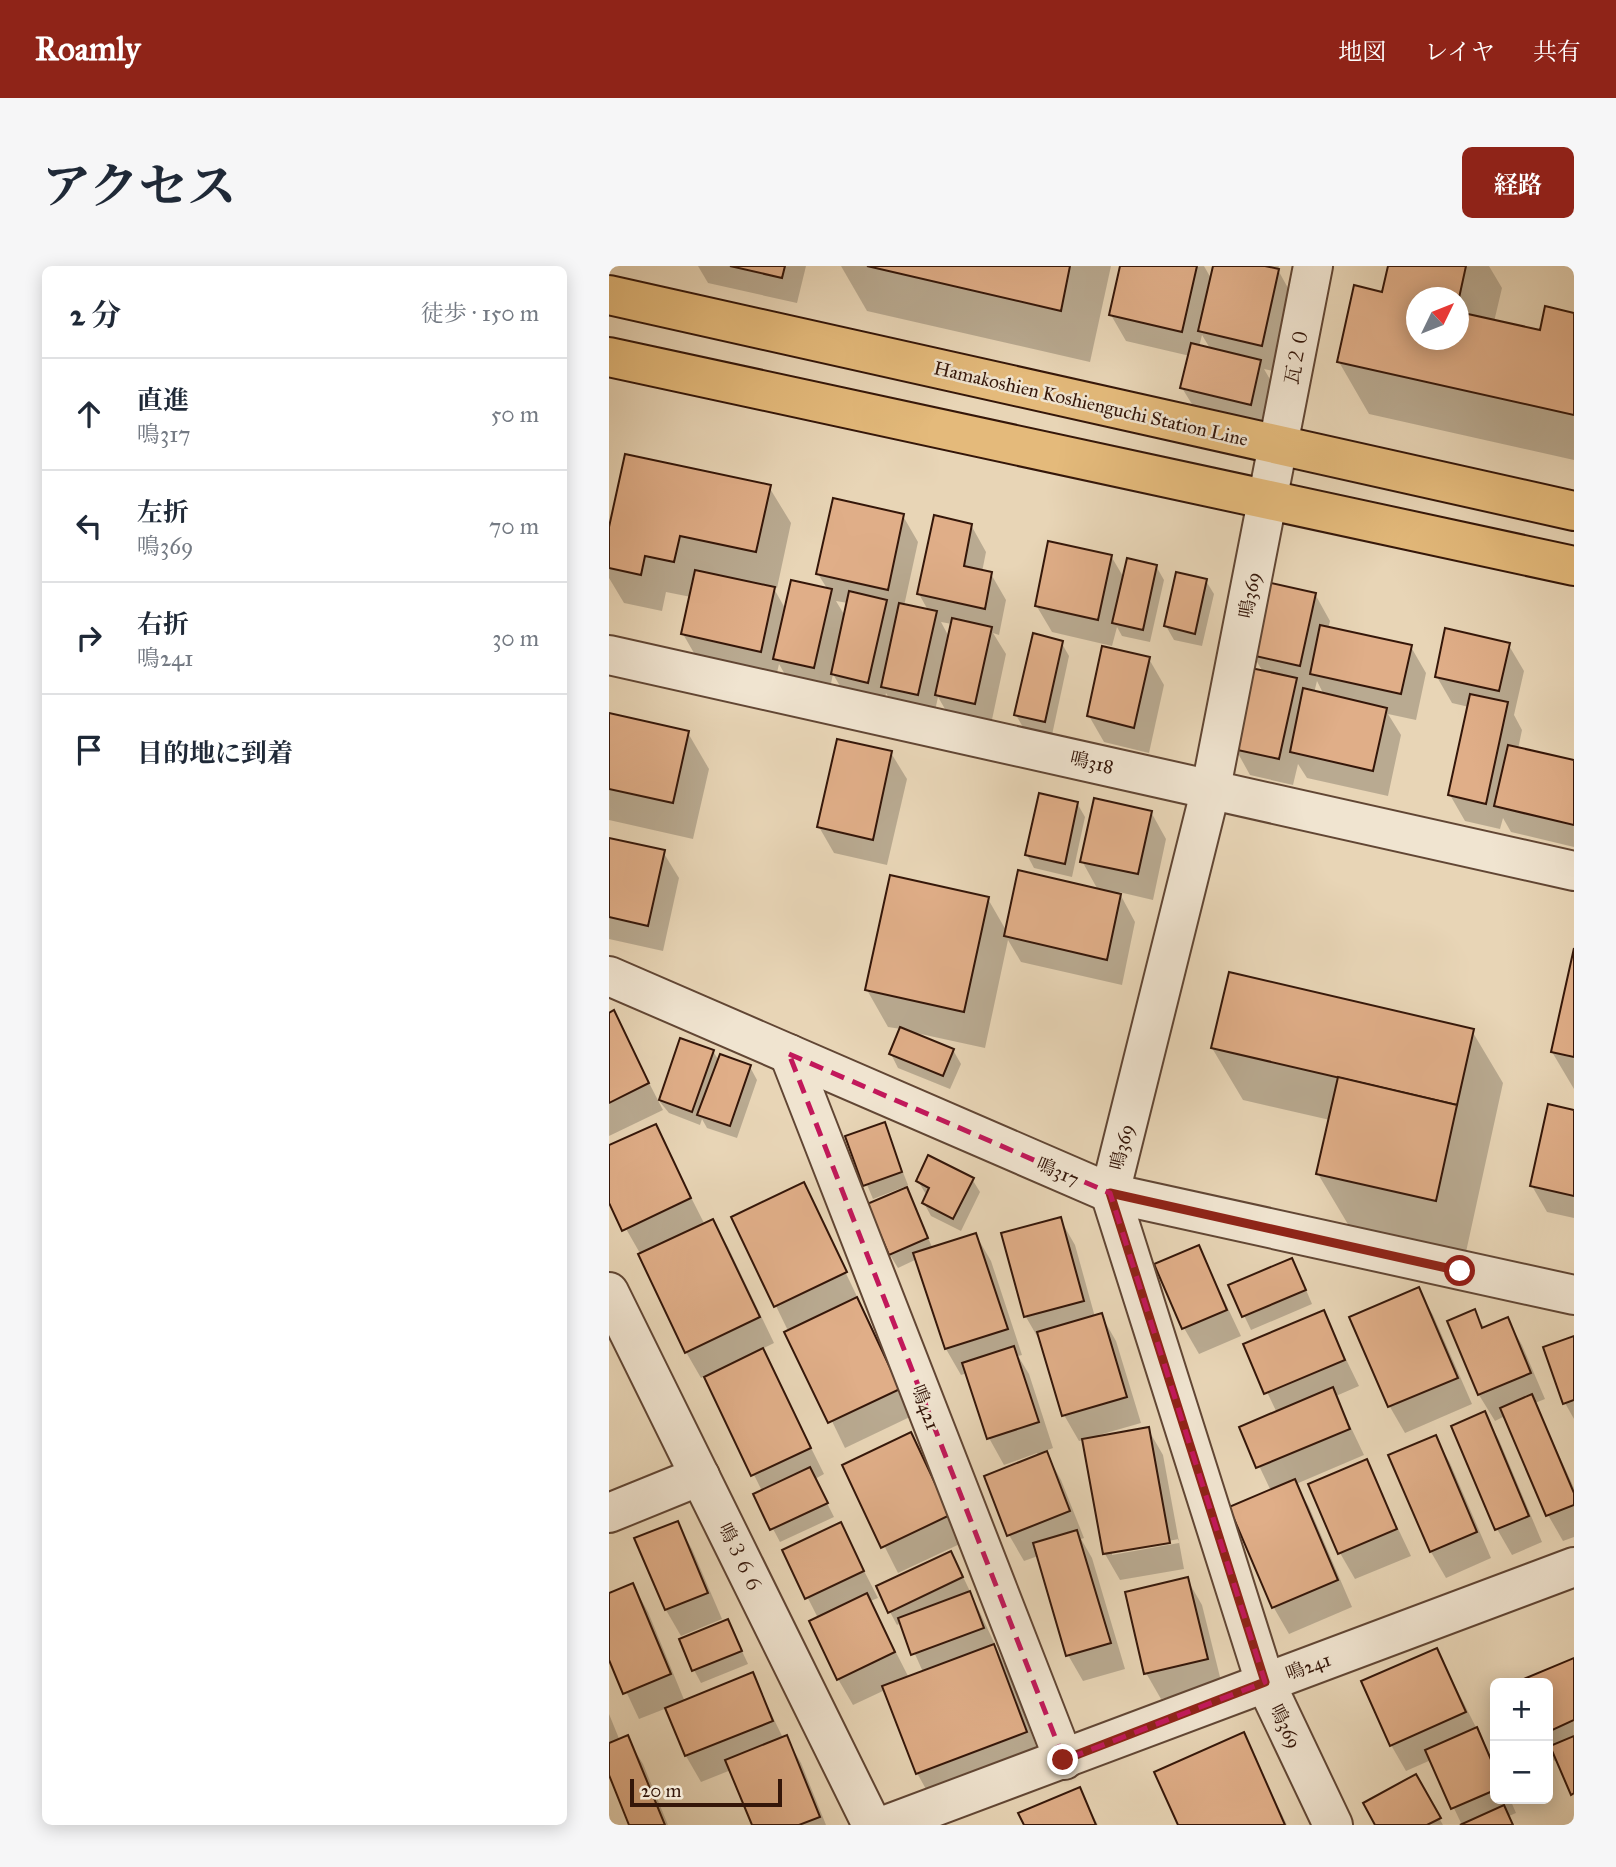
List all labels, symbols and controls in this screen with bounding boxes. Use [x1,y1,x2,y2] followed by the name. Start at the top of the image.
[35,29,140,69] text: Roamly
[1338,37,1386,67] text: 地図
[1424,37,1495,67] text: レイヤ
[1533,37,1581,67] text: 共有
[1462,147,1574,218] button: 経路
[42,157,237,216] text: アクセス
[1406,287,1469,350] north arrow
[70,297,121,333] text: 2 分
[421,299,539,327] text: 徒歩 · 150 m
[1280,326,1313,386] street label: 瓦２０
[931,356,1250,452] street label: Hamakoshien Koshienguchi Station Line
[137,384,189,416] text: 直進
[70,395,108,433] icon: ahead
[491,400,539,428] text: 50 m
[137,420,191,448] text: 鳴317
[137,496,189,528] text: 左折
[70,507,108,545] icon: left
[489,512,539,540] text: 70 m
[137,532,193,560] text: 鳴369
[1234,570,1265,620] street label: 鳴369
[137,608,189,640] text: 右折
[70,619,108,657] icon: right
[492,624,539,652] text: 30 m
[137,644,193,672] text: 鳴241
[70,731,108,769] icon: arrive
[137,737,293,769] text: 目的地に到着
[1068,746,1116,779] street label: 鳴318
[1105,1122,1138,1172] street label: 鳴369
[1033,1152,1083,1191] street label: 鳴317
[1444,1255,1475,1286] route start
[906,1381,945,1433] street label: 鳴421
[714,1519,768,1597] street label: 鳴３６６
[1282,1648,1334,1685] street label: 鳴241
[1490,1678,1553,1804] map controls
[1490,1678,1553,1741] button: +
[1265,1700,1306,1752] street label: 鳴369
[1490,1741,1553,1804] button: −
[1047,1744,1078,1775] route end
[630,1776,782,1808] scale bar
[641,1779,682,1802] text: 20 m

